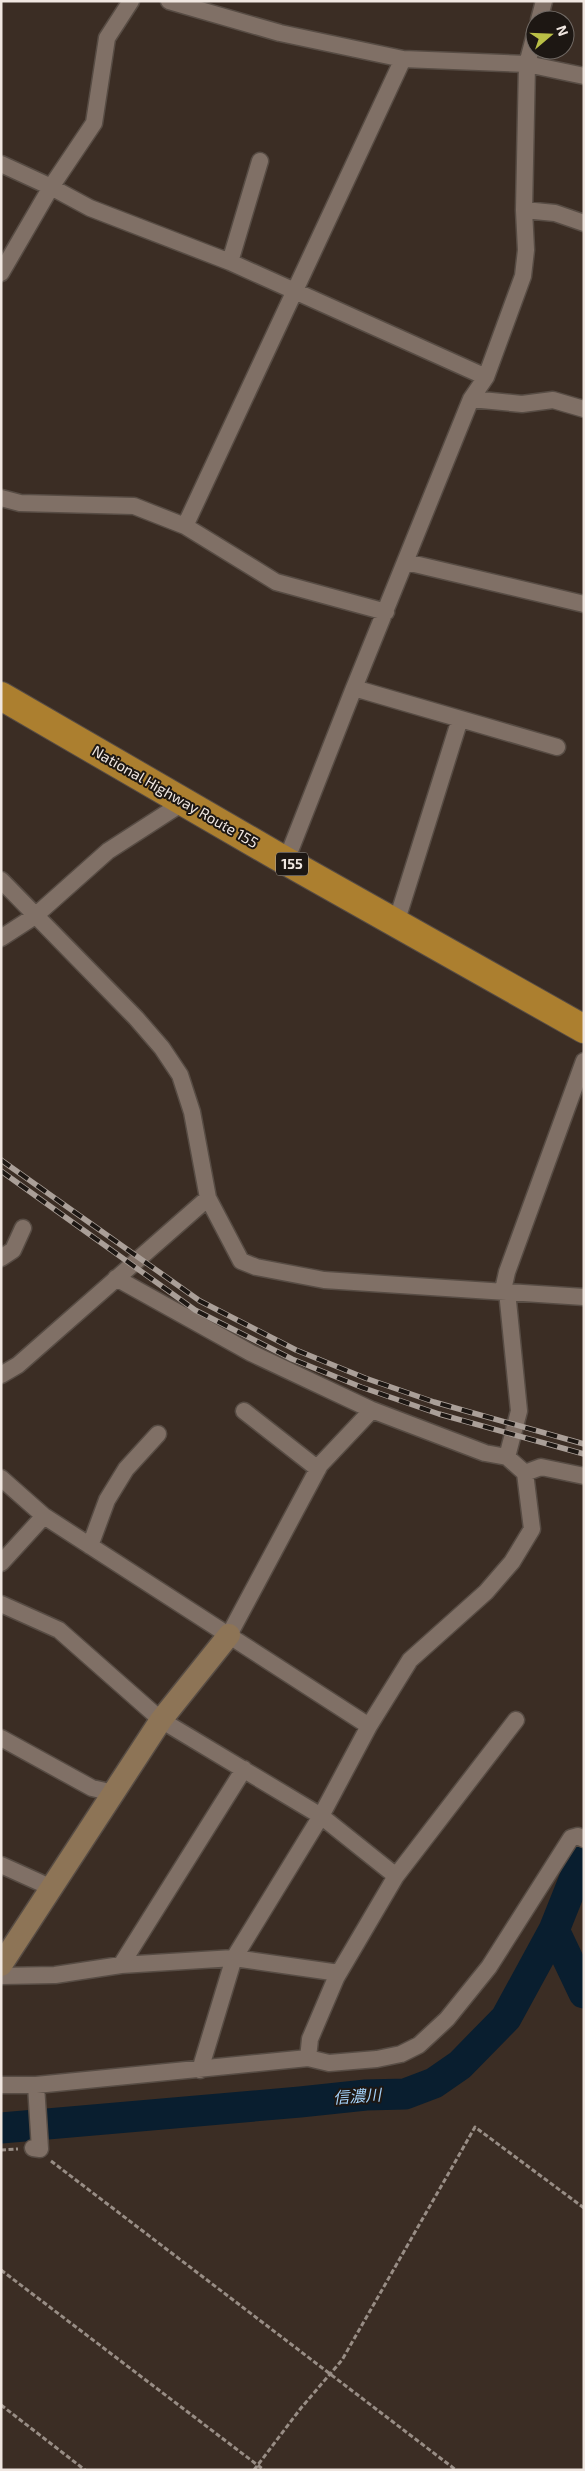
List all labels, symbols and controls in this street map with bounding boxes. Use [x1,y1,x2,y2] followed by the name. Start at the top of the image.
[525,10,575,60] north arrow
[553,23,572,38] text: N
[89,741,262,851] street label: National Highway Route 155
[276,852,308,876] road number: 155
[332,2084,384,2107] water label: 信濃川

